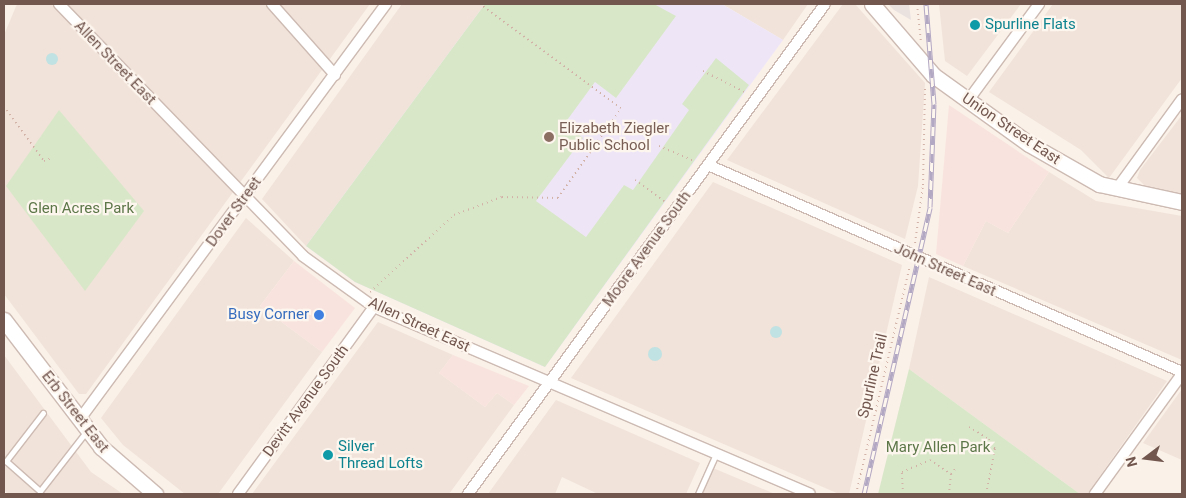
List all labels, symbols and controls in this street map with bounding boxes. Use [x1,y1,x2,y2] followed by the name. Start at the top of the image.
[985,16,1076,34] place label: Spurline Flats
[70,17,160,109] street label: Allen Street East
[969,19,981,31] marker: Spurline Flats
[958,89,1064,169] street label: Union Street East
[559,119,669,154] place label: Elizabeth Ziegler Public School
[543,131,555,143] marker: Elizabeth Ziegler Public School
[203,174,265,250] street label: Dover Street
[599,188,695,310] street label: Moore Avenue South
[28,200,134,218] park label: Glen Acres Park
[891,239,999,301] street label: John Street East
[366,294,472,356] street label: Allen Street East
[228,306,309,324] place label: Busy Corner
[313,309,325,321] marker: Busy Corner
[854,332,892,420] street label: Spurline Trail
[259,342,353,460] street label: Devitt Avenue South
[38,368,112,456] street label: Erb Street East
[1121,433,1171,483] north arrow
[338,437,423,472] place label: Silver Thread Lofts
[886,439,990,457] park label: Mary Allen Park
[322,449,334,461] marker: Silver Thread Lofts
[1123,455,1141,469] text: N

